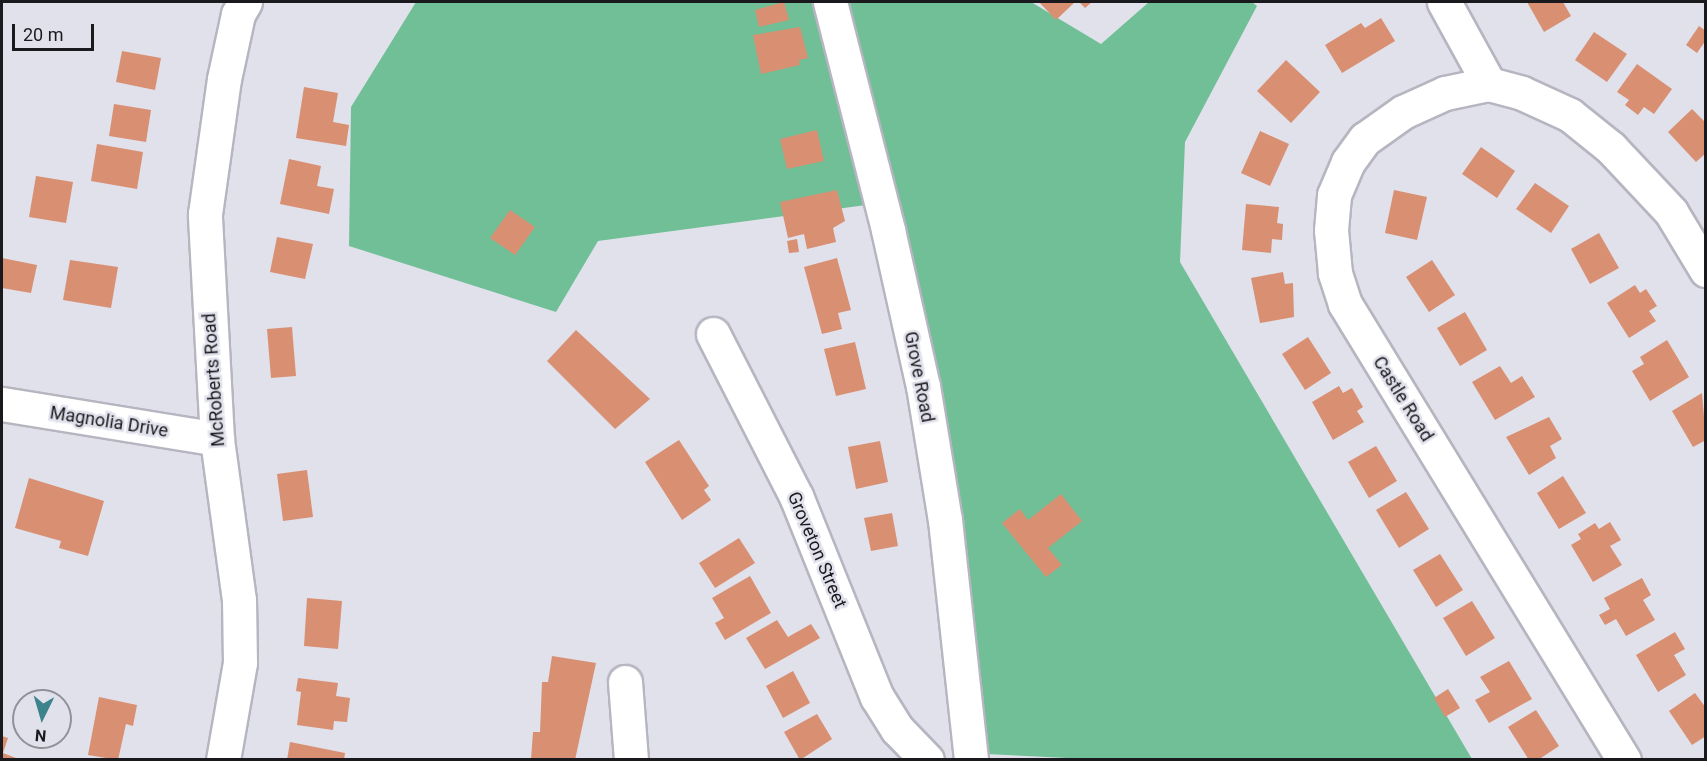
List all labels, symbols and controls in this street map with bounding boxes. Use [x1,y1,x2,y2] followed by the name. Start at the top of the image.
[15,12,98,50] scale bar
[23,24,63,45] text: 20 m
[199,313,229,447] street label: McRoberts Road
[900,330,938,424] street label: Grove Road
[1368,352,1438,446] street label: Castle Road
[48,402,170,442] street label: Magnolia Drive
[783,489,851,611] street label: Groveton Street
[12,689,72,749] north arrow
[34,725,47,745] text: N

